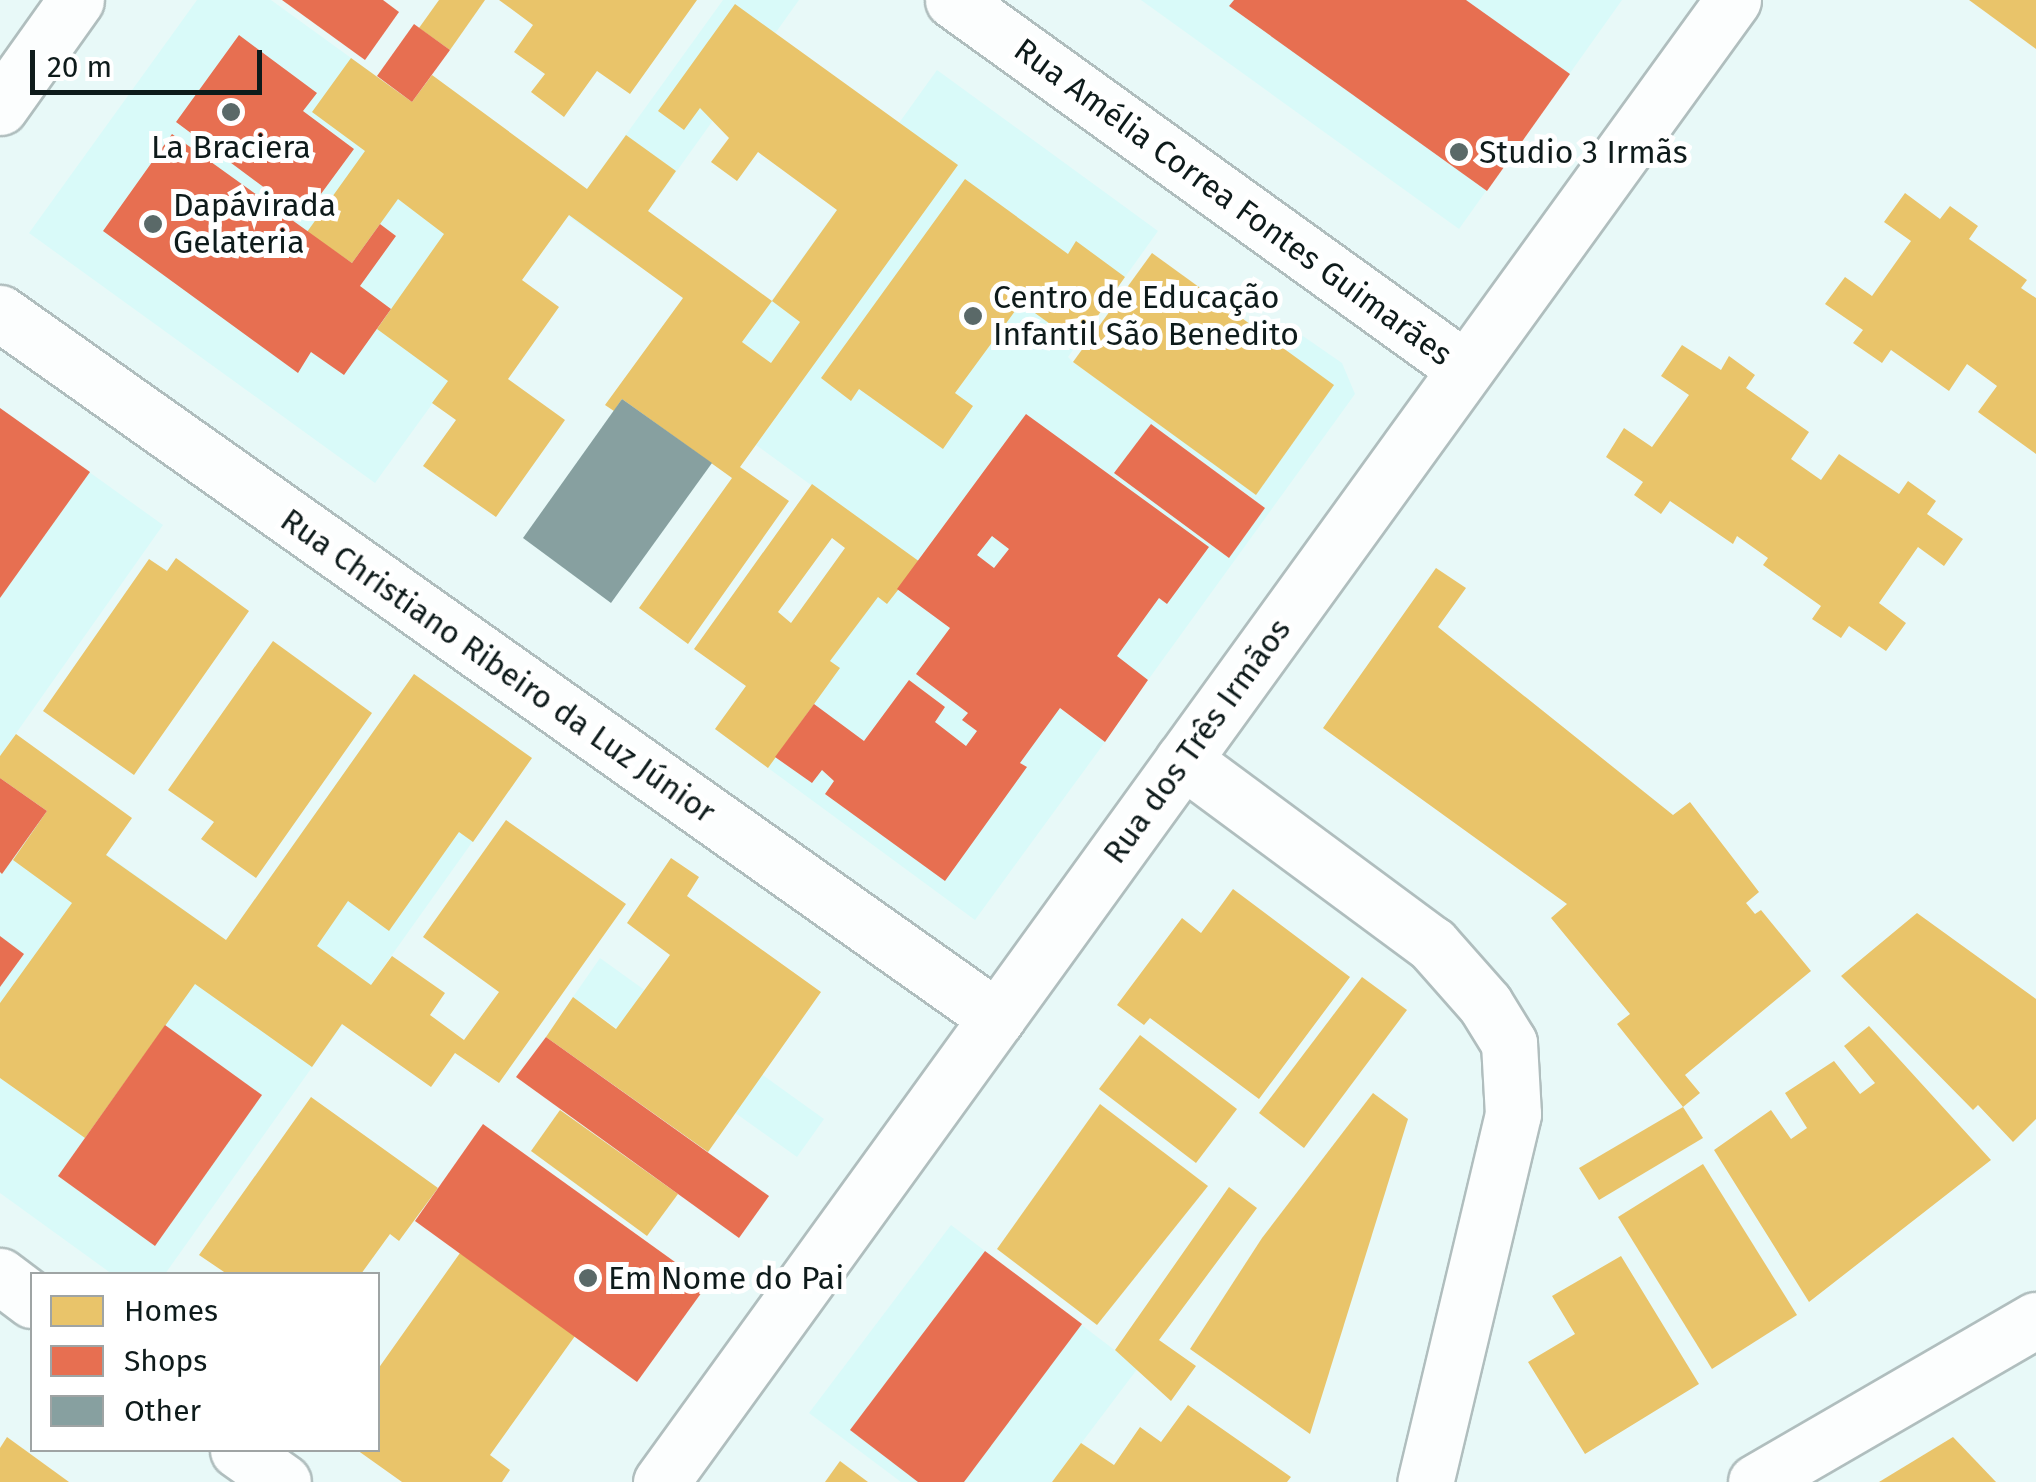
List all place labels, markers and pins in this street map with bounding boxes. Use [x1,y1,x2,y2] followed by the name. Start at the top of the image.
[220,101,242,123] marker: La Braciera
[151,128,311,166] place label: La Braciera
[1479,133,1688,171] place label: Studio 3 Irmãs
[1448,141,1470,163] marker: Studio 3 Irmãs
[173,187,336,262] place label: Dapávirada Gelateria
[142,213,164,235] marker: Dapávirada Gelateria
[993,279,1299,354] place label: Centro de Educação Infantil São Benedito
[962,305,984,327] marker: Centro de Educação Infantil São Benedito
[608,1259,844,1297] place label: Em Nome do Pai
[577,1267,599,1289] marker: Em Nome do Pai

